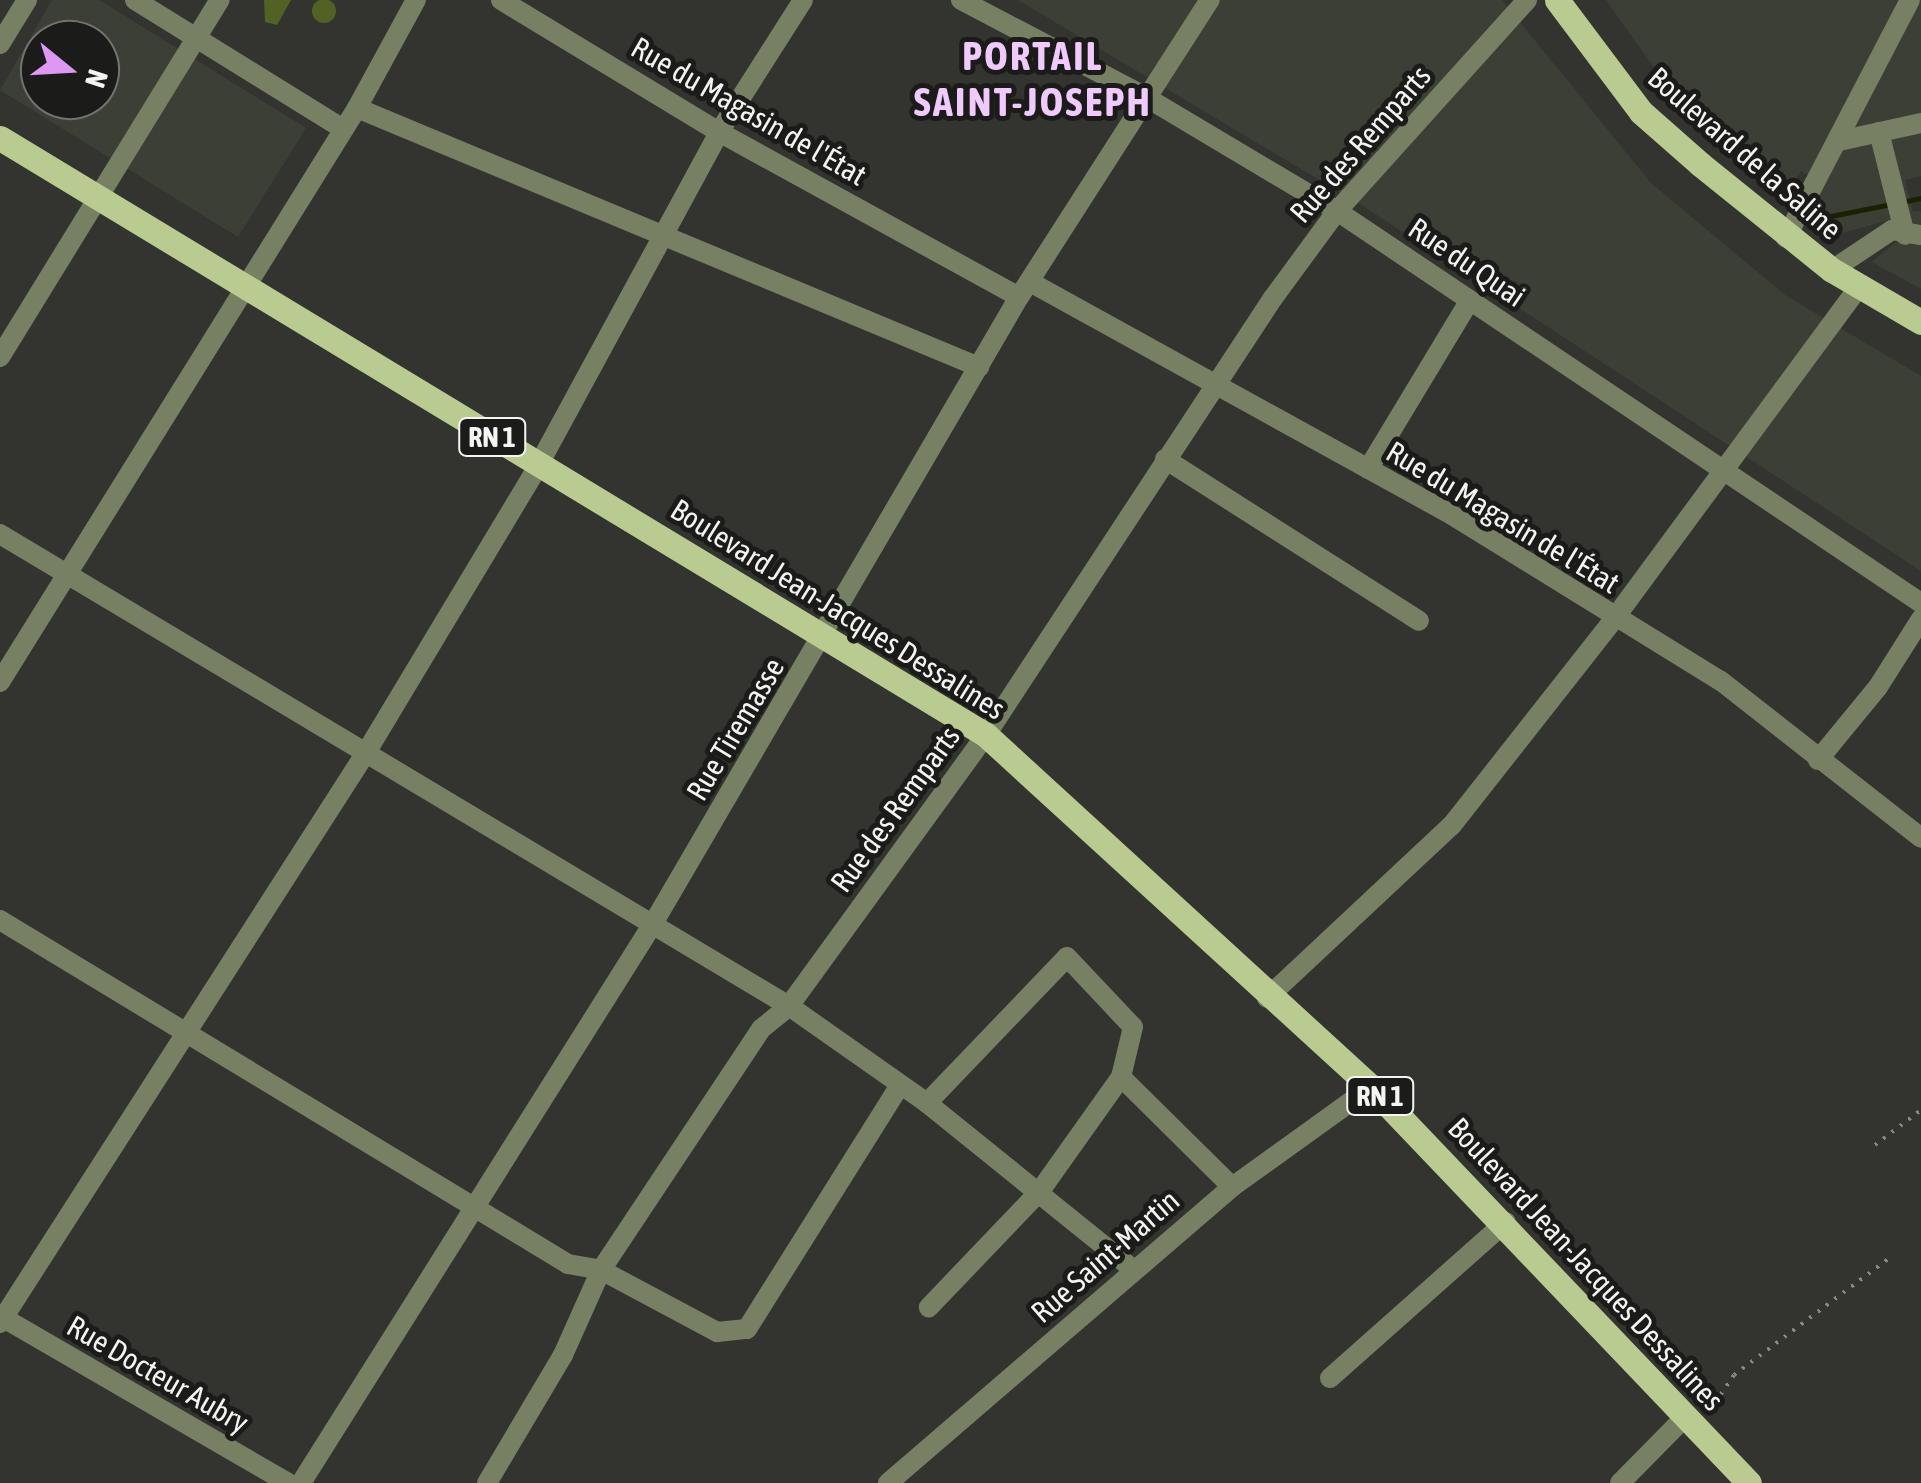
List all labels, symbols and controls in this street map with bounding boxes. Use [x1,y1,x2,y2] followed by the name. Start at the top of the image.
[20,20,120,120] north arrow
[625,29,873,193] street label: Rue du Magasin de l'État
[914,32,1152,126] district label: PORTAIL SAINT-JOSEPH
[1282,58,1438,230] street label: Rue des Remparts
[1641,59,1849,247] street label: Boulevard de la Saline
[79,66,114,91] text: N
[1402,210,1532,314] street label: Rue du Quai
[457,414,527,460] road number: RN 1
[1380,433,1626,601] street label: Rue du Magasin de l'État
[664,491,1012,727] street label: Boulevard Jean-Jacques Dessalines
[678,651,792,807] street label: Rue Tiremasse
[823,719,967,899] street label: Rue des Remparts
[1345,1073,1415,1119] road number: RN 1
[1441,1110,1731,1418] street label: Boulevard Jean-Jacques Dessalines
[1024,1182,1186,1330] street label: Rue Saint-Martin
[61,1308,255,1440] street label: Rue Docteur Aubry

